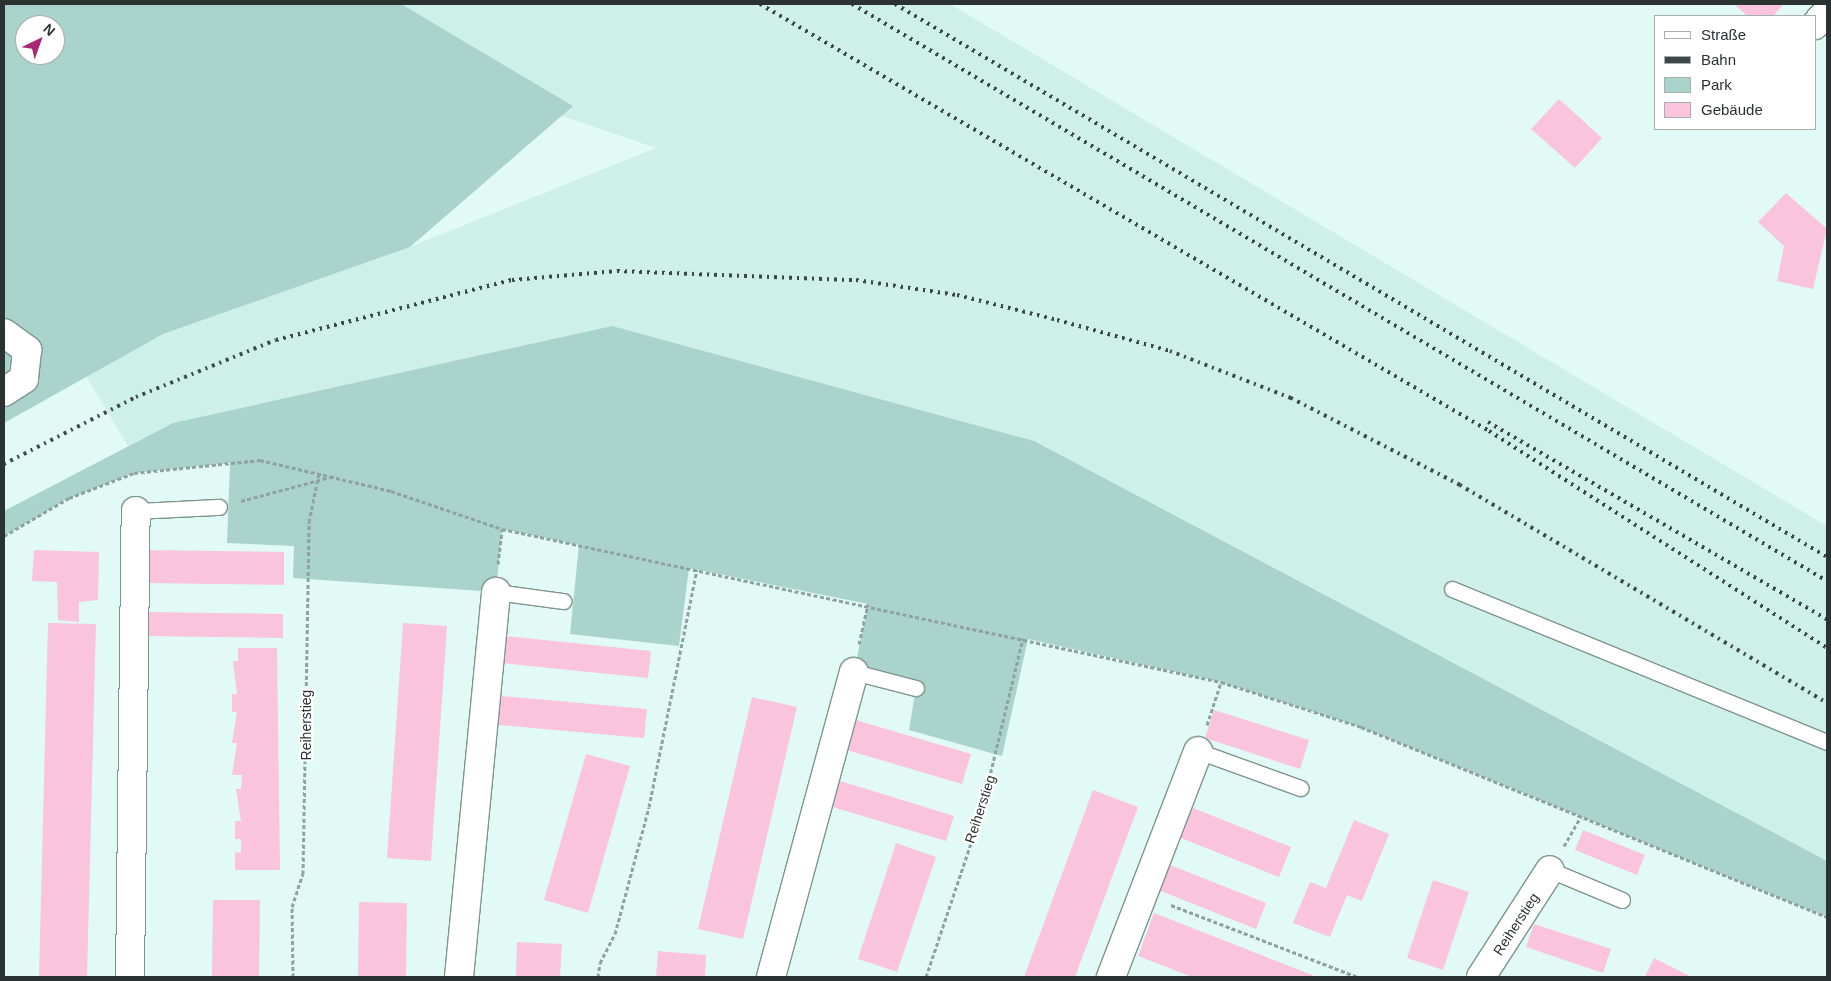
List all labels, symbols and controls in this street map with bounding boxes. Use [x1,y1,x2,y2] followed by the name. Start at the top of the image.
[15,15,65,65] north arrow
[1654,15,1816,130] legend
[40,20,58,39] text: N
[1701,26,1746,43] text: Straße
[1701,51,1736,68] text: Bahn
[1701,76,1732,93] text: Park
[1701,101,1763,118] text: Gebäude
[298,690,314,760] street label: Reiherstieg
[961,773,999,845] street label: Reiherstieg
[1490,890,1542,958] street label: Reiherstieg

